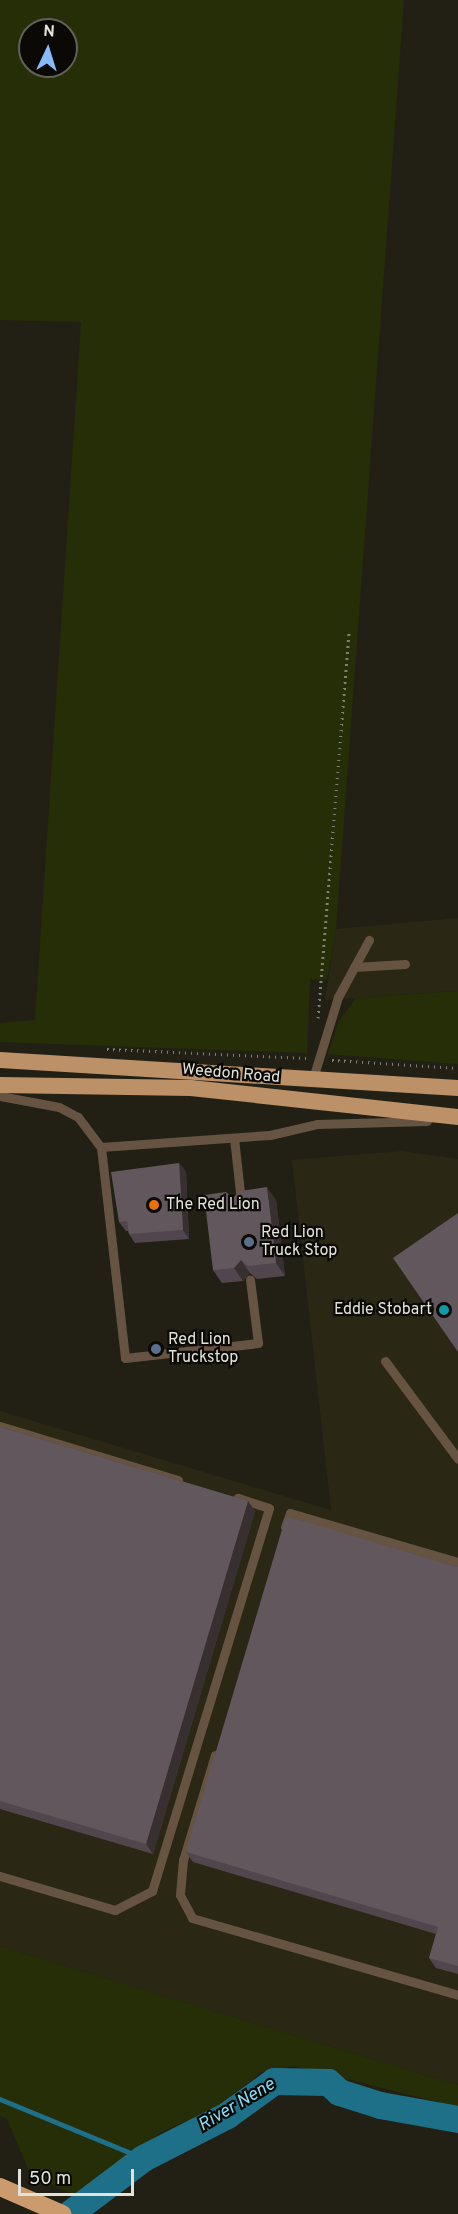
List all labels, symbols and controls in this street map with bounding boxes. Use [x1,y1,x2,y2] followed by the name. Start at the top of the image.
[18,18,78,78] north arrow
[43,22,56,42] text: N
[181,1060,281,1088] street label: Weedon Road
[166,1195,260,1215] place label: The Red Lion
[147,1198,161,1212] marker: The Red Lion
[261,1223,337,1261] place label: Red Lion Truck Stop
[242,1235,256,1249] marker: Red Lion Truck Stop
[334,1300,432,1320] place label: Eddie Stobart
[437,1303,451,1317] marker: Eddie Stobart
[168,1330,238,1368] place label: Red Lion Truckstop
[149,1342,163,1356] marker: Red Lion Truckstop
[195,2075,279,2137] water label: River Nene
[21,2157,136,2195] scale bar
[29,2168,71,2191] text: 50 m

